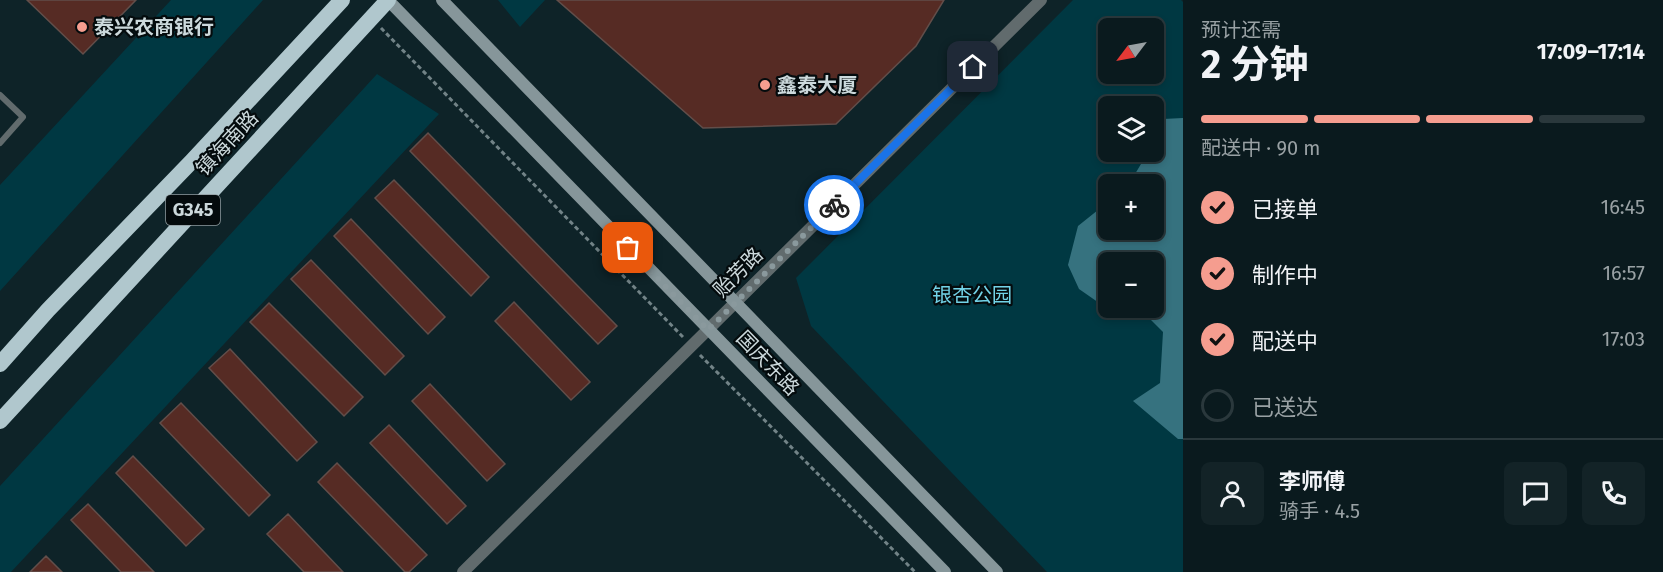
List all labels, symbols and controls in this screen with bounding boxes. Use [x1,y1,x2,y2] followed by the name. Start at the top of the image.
[94,15,214,39] place label: 泰兴农商银行
[1098,18,1164,84] north arrow
[1098,18,1164,318] map controls
[1201,18,1281,42] text: 预计还需
[75,20,89,34] marker: 泰兴农商银行
[1537,38,1645,65] text: 17:09–17:14
[947,41,998,92] pin
[1201,42,1308,88] text: 2 分钟
[956,50,989,83] icon: home
[777,73,857,97] place label: 鑫泰大厦
[758,78,772,92] marker: 鑫泰大厦
[1098,96,1164,162] button: layers
[191,106,263,180] street label: 镇海南路
[1201,136,1321,160] text: 配送中 · 90 m
[1098,174,1164,240] button: +
[804,175,864,235] courier
[818,189,851,222] icon: bike
[1201,191,1234,224] icon: check
[166,195,220,225] road number: G345
[1601,195,1645,219] text: 16:45
[1252,196,1318,223] text: 已接单
[602,222,653,273] pin
[611,231,644,264] icon: bag
[708,242,768,302] street label: 贻芳路
[1098,252,1164,318] button: −
[1201,257,1234,290] icon: check
[1602,261,1645,285] text: 16:57
[1252,262,1318,289] text: 制作中
[932,283,1012,307] park label: 银杏公园
[1201,323,1234,356] icon: check
[732,326,804,400] street label: 国庆东路
[1602,327,1645,351] text: 17:03
[1252,328,1318,355] text: 配送中
[1252,394,1318,421] text: 已送达
[1201,462,1264,525] button: person
[1504,462,1567,525] button: chat
[1582,462,1645,525] button: phone
[1279,468,1345,495] text: 李师傅
[1279,499,1360,523] text: 骑手 · 4.5

